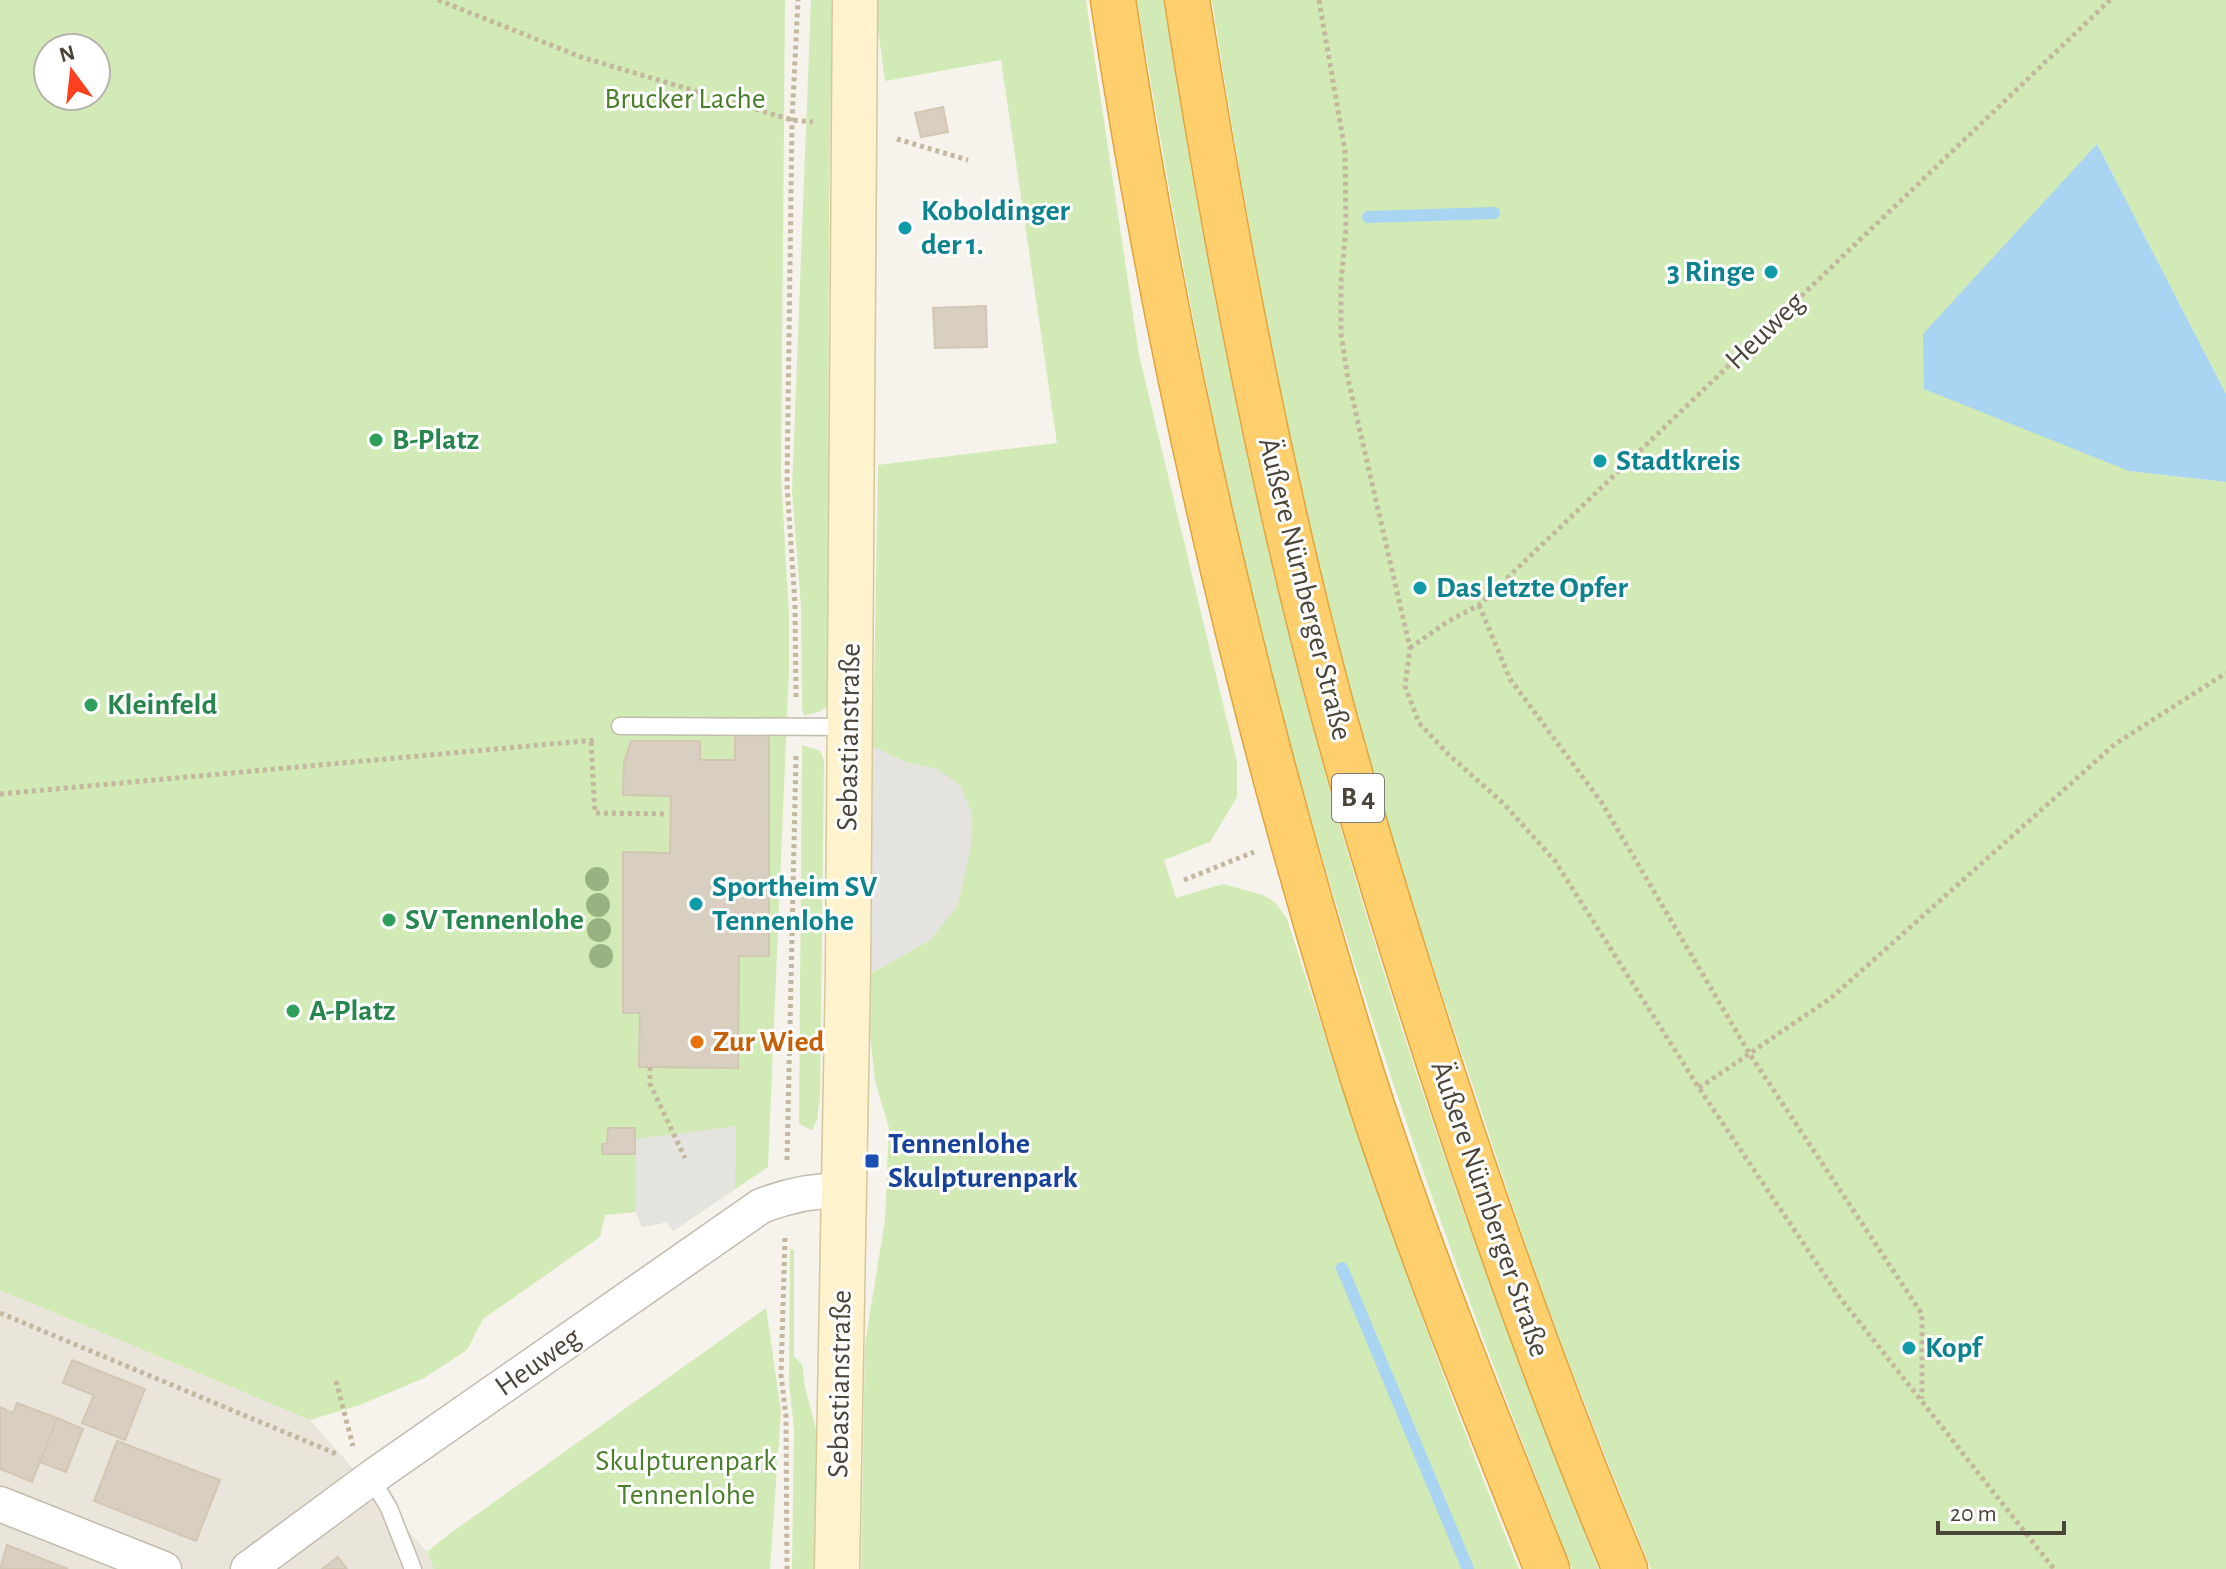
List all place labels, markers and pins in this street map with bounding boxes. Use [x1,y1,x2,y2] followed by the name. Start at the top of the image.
[921,196,1071,260] place label: Koboldinger der 1.
[896,219,914,237] marker: Koboldinger der 1.
[1667,257,1755,287] place label: 3 Ringe
[1762,263,1780,281] marker: 3 Ringe
[392,425,479,455] place label: B-Platz
[367,431,385,449] marker: B-Platz
[1616,446,1740,476] place label: Stadtkreis
[1591,452,1609,470] marker: Stadtkreis
[1436,573,1628,603] place label: Das letzte Opfer
[1411,579,1429,597] marker: Das letzte Opfer
[107,690,217,720] place label: Kleinfeld
[82,696,100,714] marker: Kleinfeld
[712,872,877,936] place label: Sportheim SV Tennenlohe
[687,895,705,913] marker: Sportheim SV Tennenlohe
[405,905,584,935] place label: SV Tennenlohe
[380,911,398,929] marker: SV Tennenlohe
[309,996,396,1026] place label: A-Platz
[284,1002,302,1020] marker: A-Platz
[713,1027,825,1057] place label: Zur Wied
[688,1033,706,1051] marker: Zur Wied
[888,1129,1078,1193] place label: Tennenlohe Skulpturenpark
[863,1152,881,1170] marker: Tennenlohe Skulpturenpark
[1925,1333,1984,1363] place label: Kopf
[1900,1339,1918,1357] marker: Kopf

